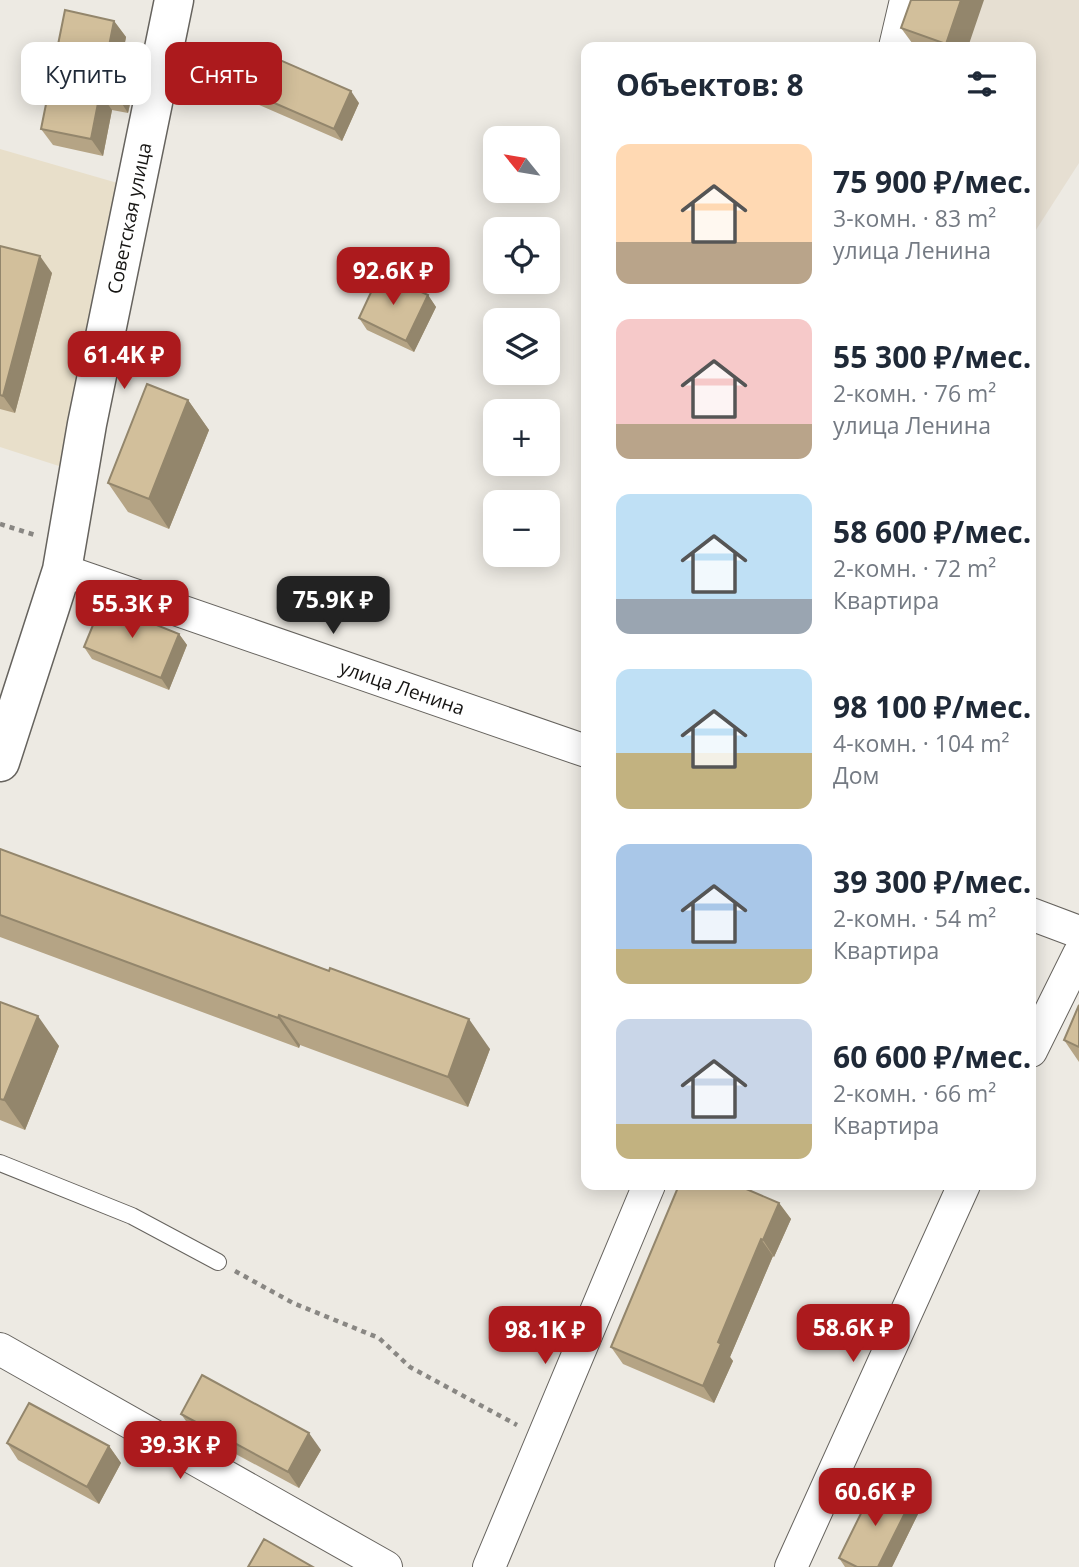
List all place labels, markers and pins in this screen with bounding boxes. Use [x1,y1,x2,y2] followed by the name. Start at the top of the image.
[328,247,458,307] pin: 92.6K ₽
[59,332,189,391] pin: 61.4K ₽
[268,576,398,636] pin: 75.9K ₽
[67,580,197,640] pin: 55.3K ₽
[788,1304,918,1364] pin: 58.6K ₽
[480,1306,610,1366] pin: 98.1K ₽
[115,1422,245,1481] pin: 39.3K ₽
[810,1468,940,1528] pin: 60.6K ₽

